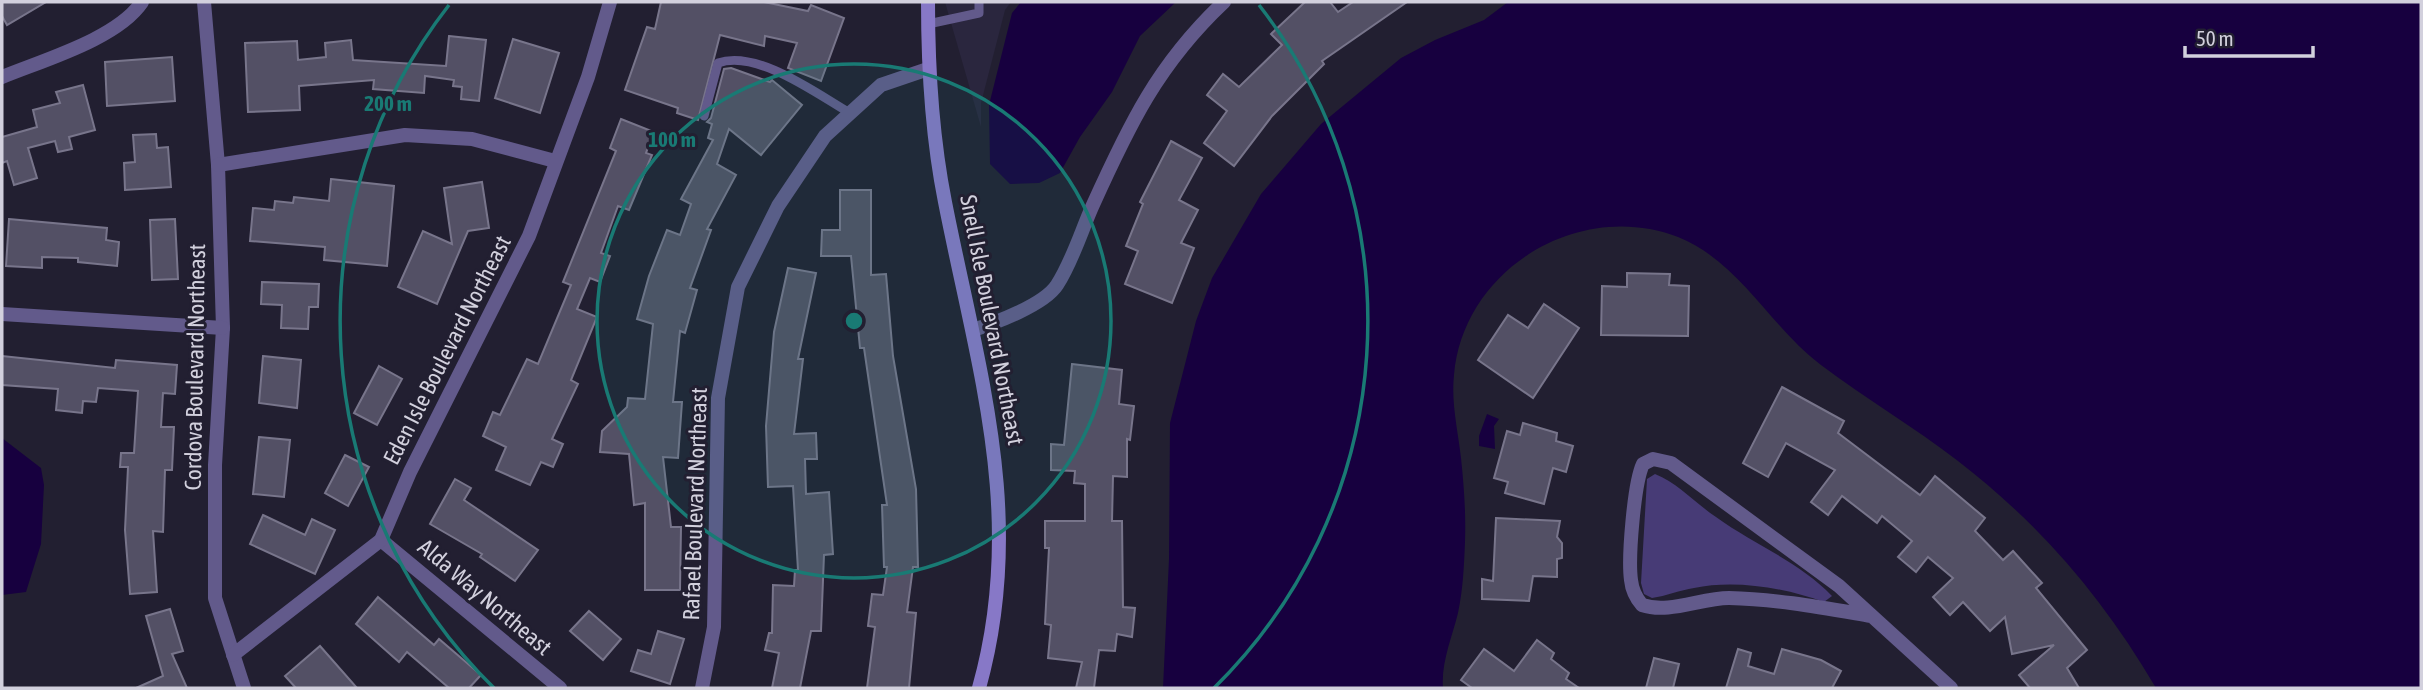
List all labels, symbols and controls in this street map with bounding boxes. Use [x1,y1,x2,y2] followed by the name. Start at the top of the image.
[2185,14,2313,58] scale bar
[2196,26,2234,50] text: 50 m
[364,91,412,115] text: 200 m
[648,127,696,151] text: 100 m
[955,193,1029,447] street label: Snell Isle Boulevard Northeast
[378,231,516,469] street label: Eden Isle Boulevard Northeast
[180,243,210,491] street label: Cordova Boulevard Northeast
[842,309,866,333] centre of rings
[678,387,712,621] street label: Rafael Boulevard Northeast
[413,534,557,660] street label: Alda Way Northeast

